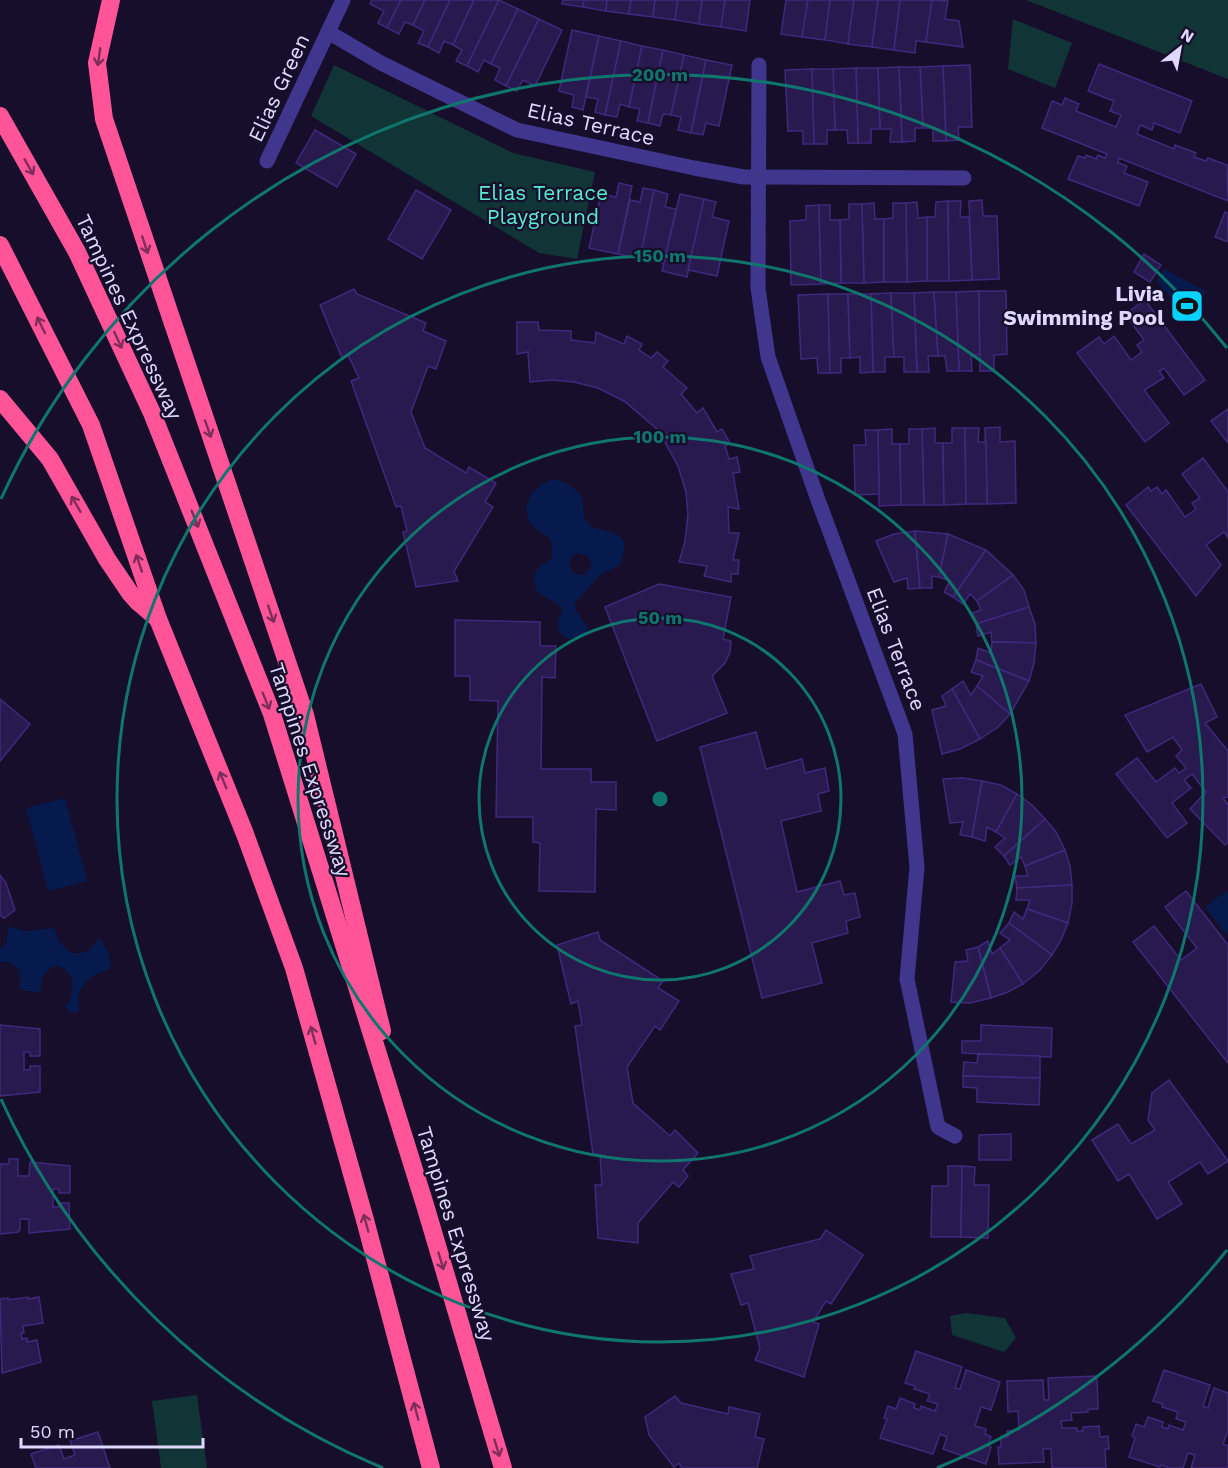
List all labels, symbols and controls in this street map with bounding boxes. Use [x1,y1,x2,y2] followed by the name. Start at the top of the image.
[1150,18,1210,78] north arrow
[1177,24,1197,47] text: N
[243,30,314,146] street label: Elias Green
[94,47,105,66] one-way arrow
[632,64,688,85] text: 200 m
[525,97,657,150] street label: Elias Terrace
[23,158,35,175] one-way arrow
[478,180,608,229] park label: Elias Terrace Playground
[71,210,188,424] street label: Tampines Expressway
[141,235,152,254] one-way arrow
[634,245,686,266] text: 150 m
[1003,281,1165,330] place label: Livia Swimming Pool
[1169,288,1205,324] sports icon: Livia Swimming Pool
[35,317,47,335] one-way arrow
[114,331,125,349] one-way arrow
[204,420,215,438] one-way arrow
[633,426,687,447] text: 100 m
[70,496,82,513] one-way arrow
[190,510,201,528] one-way arrow
[132,555,143,573] one-way arrow
[861,584,931,714] street label: Elias Terrace
[266,604,277,623] one-way arrow
[638,607,682,628] text: 50 m
[264,660,357,880] street label: Tampines Expressway
[261,691,272,709] one-way arrow
[217,771,228,790] one-way arrow
[650,789,670,809] centre of rings
[307,1026,318,1045] one-way arrow
[412,1123,501,1345] street label: Tampines Expressway
[359,1214,371,1233] one-way arrow
[436,1251,447,1270] one-way arrow
[410,1402,421,1421] one-way arrow
[21,1411,202,1449] scale bar
[30,1421,75,1442] text: 50 m
[492,1438,503,1457] one-way arrow

